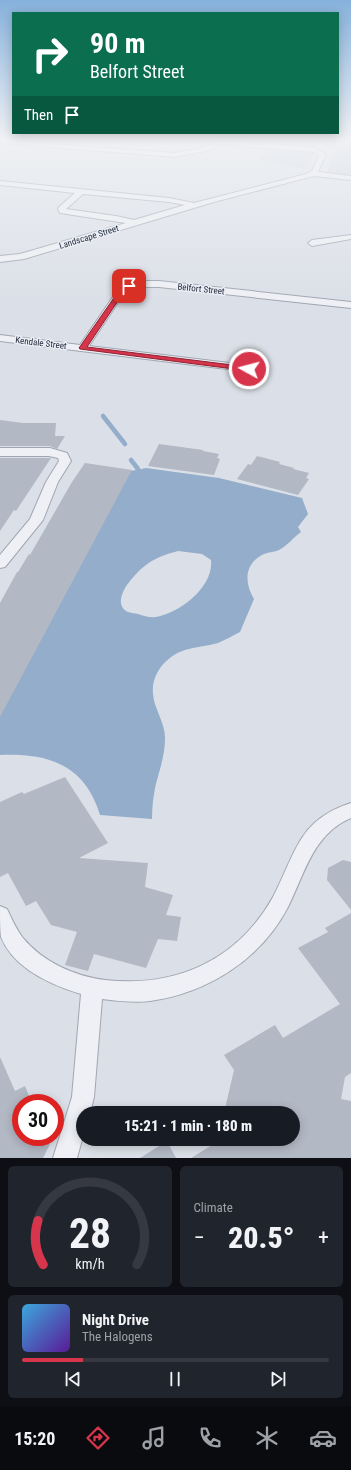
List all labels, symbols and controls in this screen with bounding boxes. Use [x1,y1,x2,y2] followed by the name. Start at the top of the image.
[90,27,146,60] text: 90 m
[24,28,76,80] icon: right
[90,61,185,82] text: Belfort Street
[61,104,83,126] icon: arrive
[24,106,53,124] text: Then
[58,223,120,251] street label: Landscape Street
[112,269,146,303] pin
[118,275,140,297] icon: arrive
[177,282,225,296] street label: Belfort Street
[15,335,68,351] street label: Kendale Street
[228,348,270,390] position arrow
[12,1094,64,1146] speed limit sign: 30
[124,1117,252,1135] text: 15:21 · 1 min · 180 m
[194,1200,233,1215] text: Climate
[69,1208,111,1257] text: 28
[228,1220,295,1255] text: 20.5°
[194,1225,205,1250] text: −
[318,1225,329,1250] text: +
[75,1255,104,1271] text: km/h
[82,1311,149,1329] text: Night Drive
[82,1329,153,1344] text: The Halogens
[62,1368,84,1390] icon: previous
[164,1368,186,1390] icon: pause
[267,1368,289,1390] icon: next
[84,1424,112,1452] icon: directions
[140,1424,168,1452] icon: music
[196,1424,224,1452] icon: phone
[253,1424,281,1452] icon: climate
[309,1424,337,1452] icon: car
[14,1428,55,1449] text: 15:20

